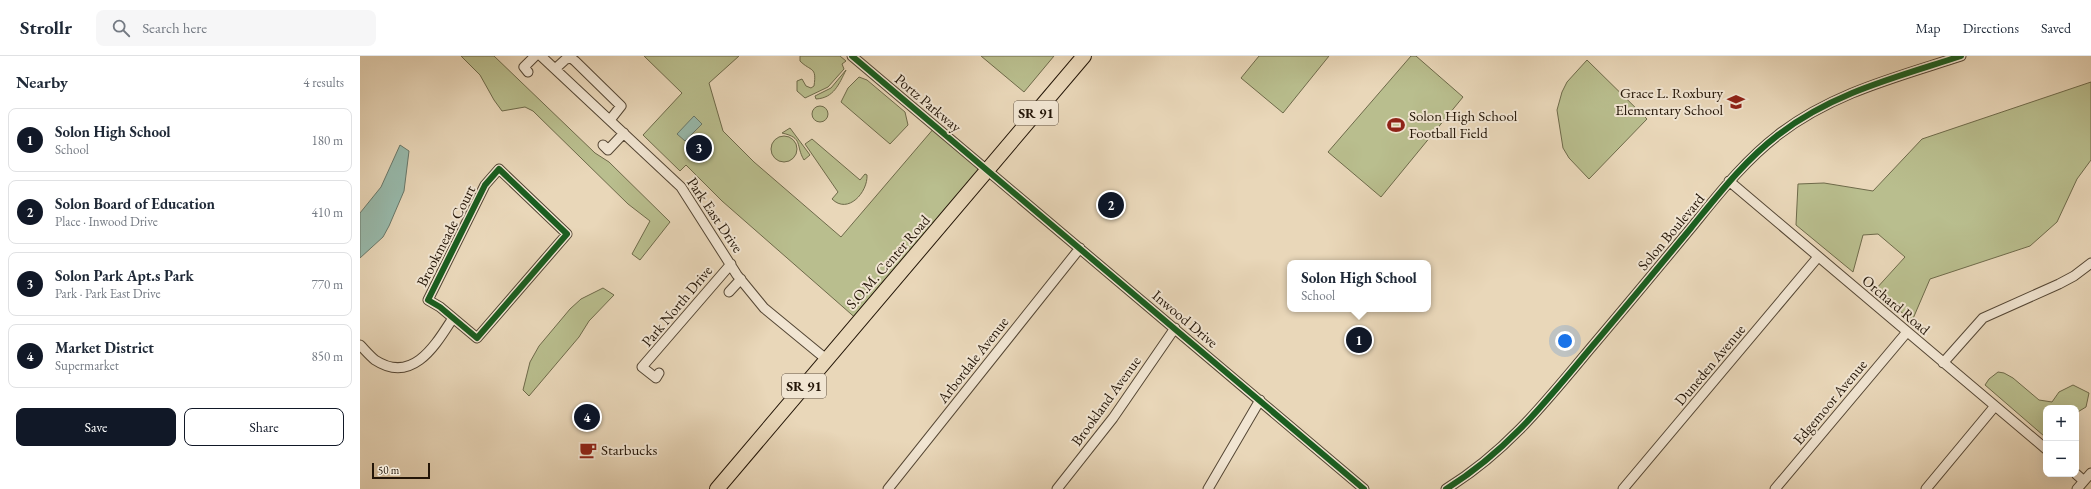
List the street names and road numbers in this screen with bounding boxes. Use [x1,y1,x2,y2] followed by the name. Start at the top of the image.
[891,69,966,136] street label: Portz Parkway
[1014,101,1058,125] road number: SR 91
[683,173,748,256] street label: Park East Drive
[412,182,479,290] street label: Brookmeade Court
[1633,189,1709,274] street label: Solon Boulevard
[841,210,934,313] street label: S.O.M. Center Road
[637,261,716,350] street label: Park North Drive
[1858,271,1935,339] street label: Orchard Road
[1149,286,1222,352] street label: Inwood Drive
[932,313,1012,408] street label: Arbordale Avenue
[1670,320,1749,409] street label: Duneden Avenue
[1067,352,1145,449] street label: Brookland Avenue
[1788,355,1871,448] street label: Edgemoor Avenue
[782,374,826,398] road number: SR 91

